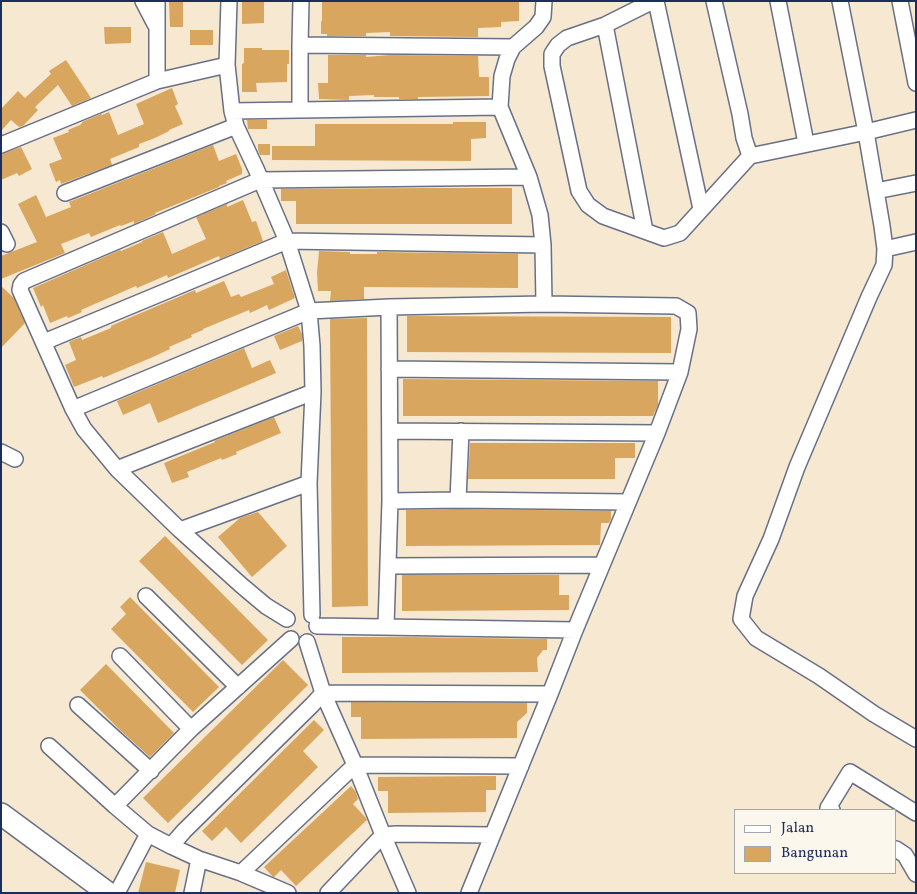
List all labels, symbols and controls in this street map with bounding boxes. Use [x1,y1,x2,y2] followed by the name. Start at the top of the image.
[734,809,897,874] legend
[781,818,814,839] text: Jalan
[781,843,848,864] text: Bangunan

